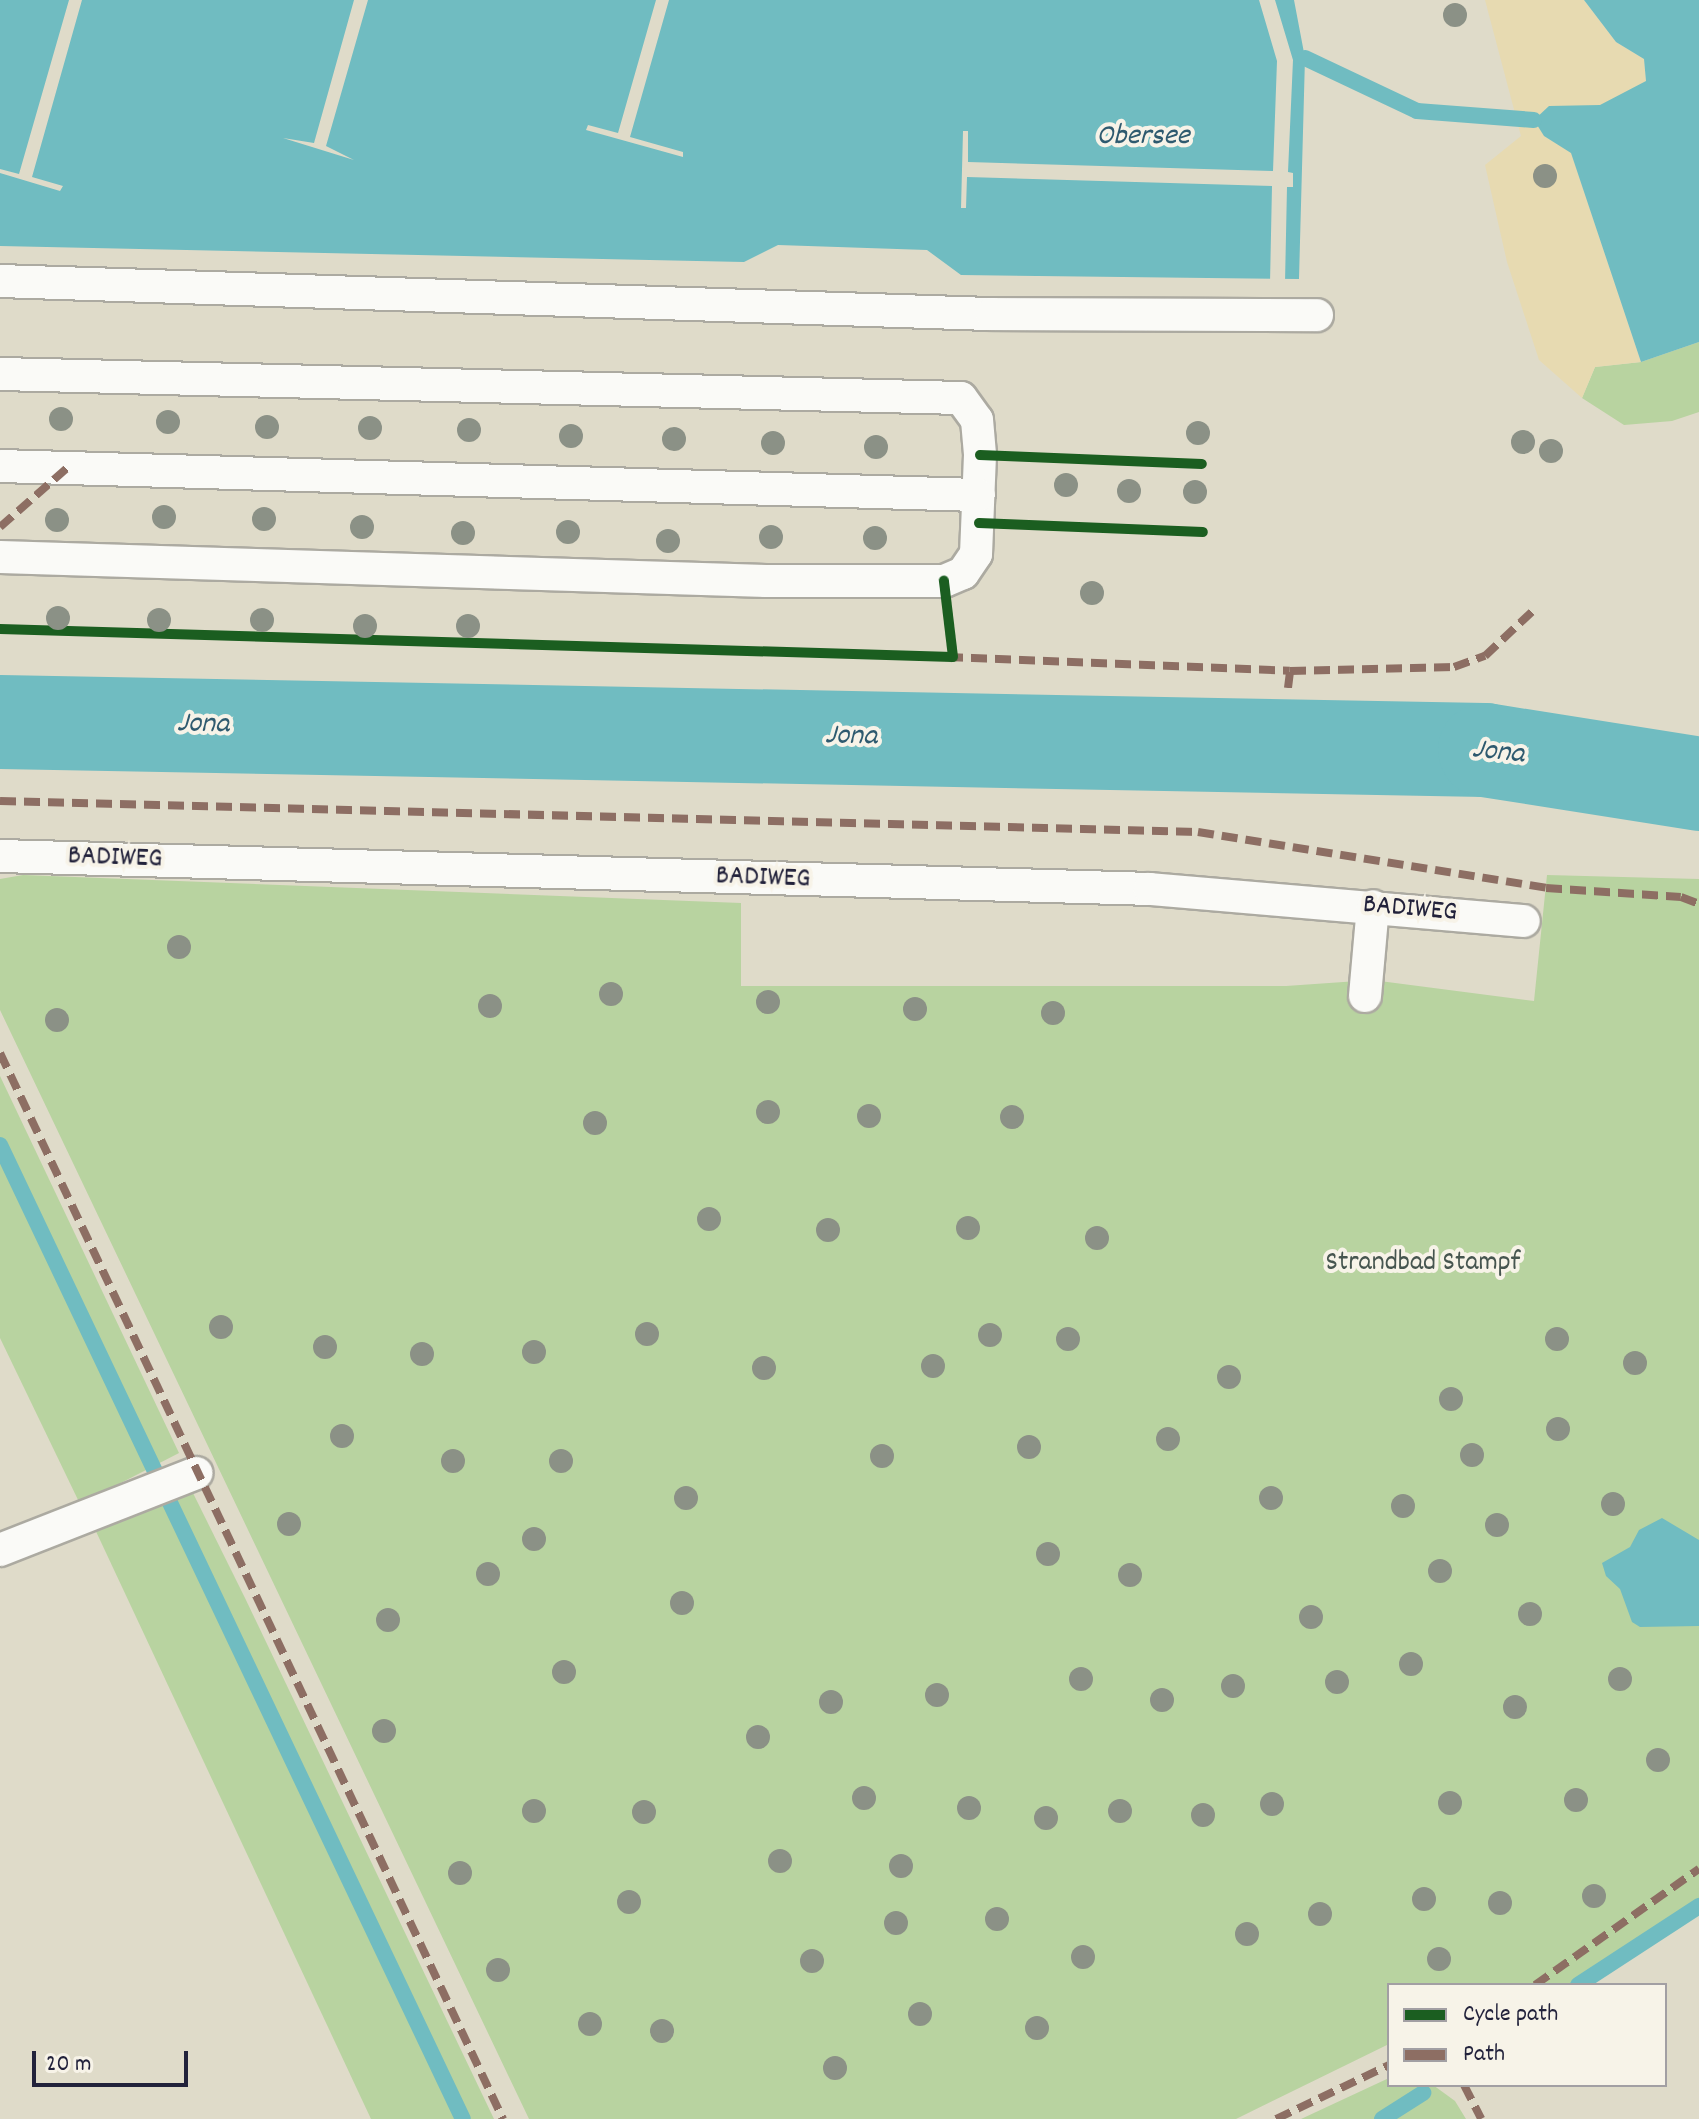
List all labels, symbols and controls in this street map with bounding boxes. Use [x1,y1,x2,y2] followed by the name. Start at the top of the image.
[1096,120,1190,156] water label: Obersee
[177,708,229,744] water label: Jona
[825,720,877,756] water label: Jona
[1470,733,1526,775] water label: Jona
[67,841,163,877] street label: BADIWEG
[715,861,811,897] street label: BADIWEG
[1361,889,1459,931] street label: BADIWEG
[1326,1247,1520,1281] park label: Strandbad Stampf
[1387,1983,1667,2087] legend
[1463,1998,1558,2032] text: Cycle path
[36,2035,192,2085] scale bar
[1463,2038,1505,2072] text: Path
[46,2048,92,2082] text: 20 m

